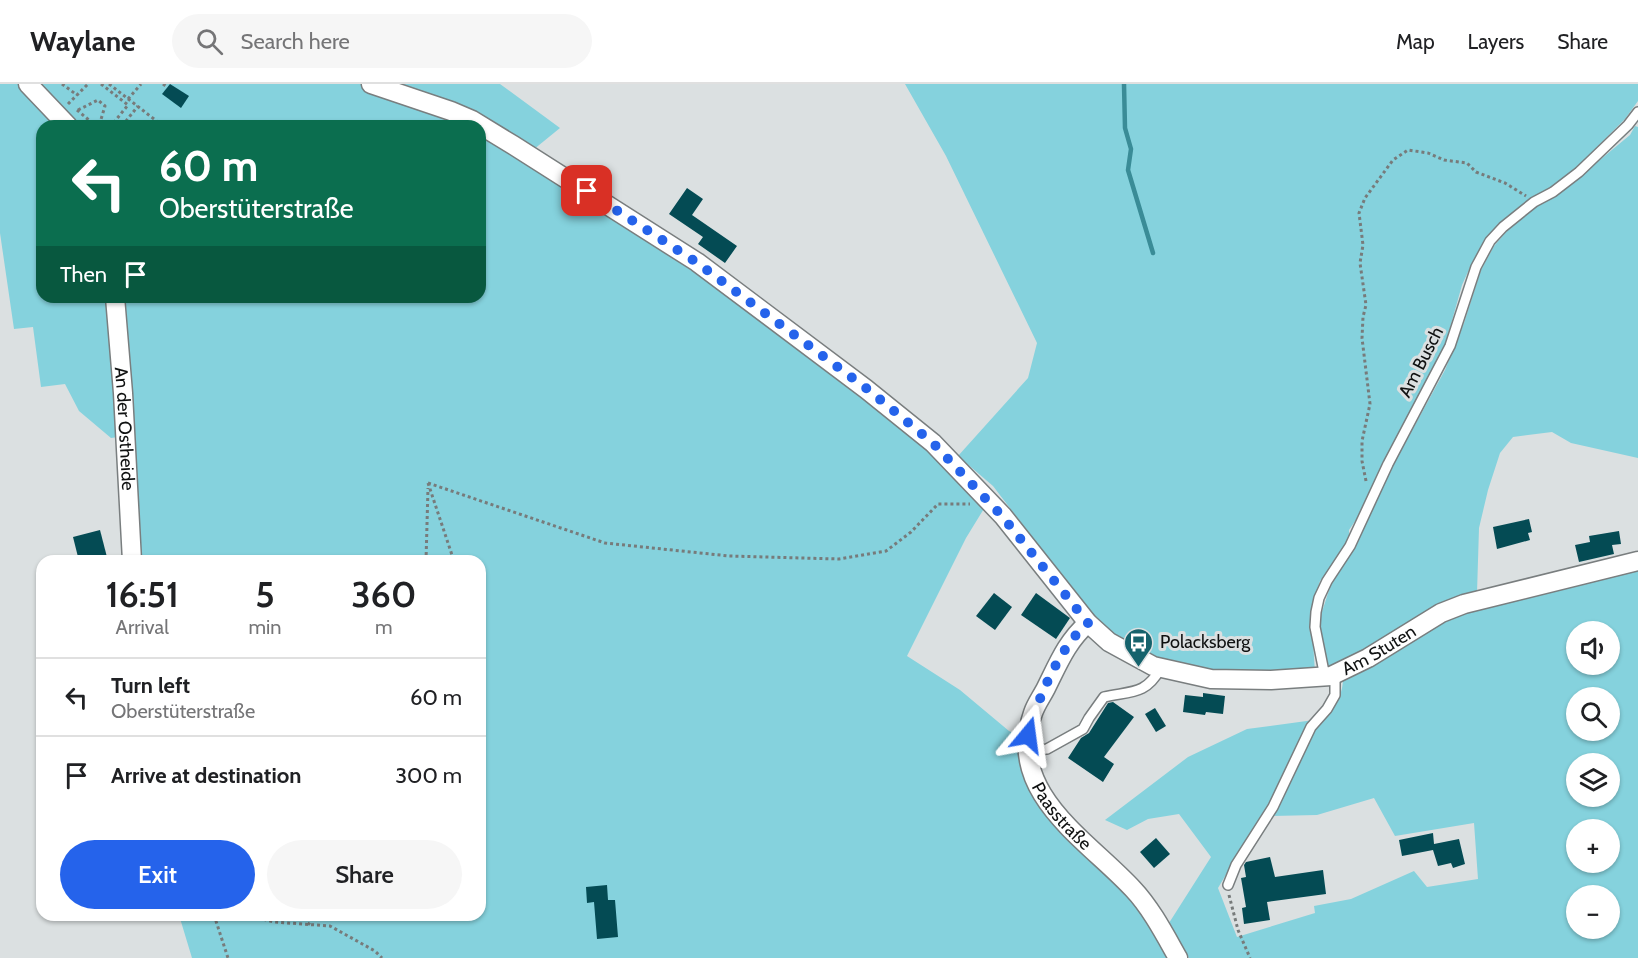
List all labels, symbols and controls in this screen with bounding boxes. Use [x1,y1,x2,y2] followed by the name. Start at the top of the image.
[172,14,592,68] search box
[30,24,136,58] text: Waylane
[193,25,226,58] icon: search
[241,28,350,55] text: Search here
[1396,29,1435,54] text: Map
[1468,29,1524,54] text: Layers
[1557,29,1608,54] text: Share
[159,140,258,192] text: 60 m
[60,144,138,222] icon: left
[561,165,612,216] pin
[570,174,603,207] icon: arrive
[159,192,354,225] text: Oberstüterstraße
[119,258,152,291] icon: arrive
[60,261,107,288] text: Then
[1394,323,1448,401] street label: Am Busch
[110,366,139,491] street label: An der Ostheide
[106,572,179,616] text: 16:51
[255,572,275,616] text: 5
[351,572,416,616] text: 360
[116,615,169,639] text: Arrival
[248,615,281,639] text: min
[375,615,392,639] text: m
[1338,620,1420,680] street label: Am Stuten
[1566,621,1620,939] map controls
[1566,621,1620,675] button: sound
[1123,626,1155,668] bus stop icon: Polacksberg
[1160,631,1251,653] place label: Polacksberg
[111,672,190,699] text: Turn left
[60,681,93,714] icon: left
[410,684,462,711] text: 60 m
[1566,687,1620,741] button: search
[111,699,255,723] text: Oberstüterstraße
[996,703,1060,767] position arrow
[1566,753,1620,807] button: layers
[60,759,93,792] icon: arrive
[111,762,301,789] text: Arrive at destination
[395,762,462,789] text: 300 m
[1027,779,1096,855] street label: Paasstraße
[1566,819,1620,873] button: +
[60,840,255,909] button: Exit
[267,840,462,909] button: Share
[1566,885,1620,939] button: −

